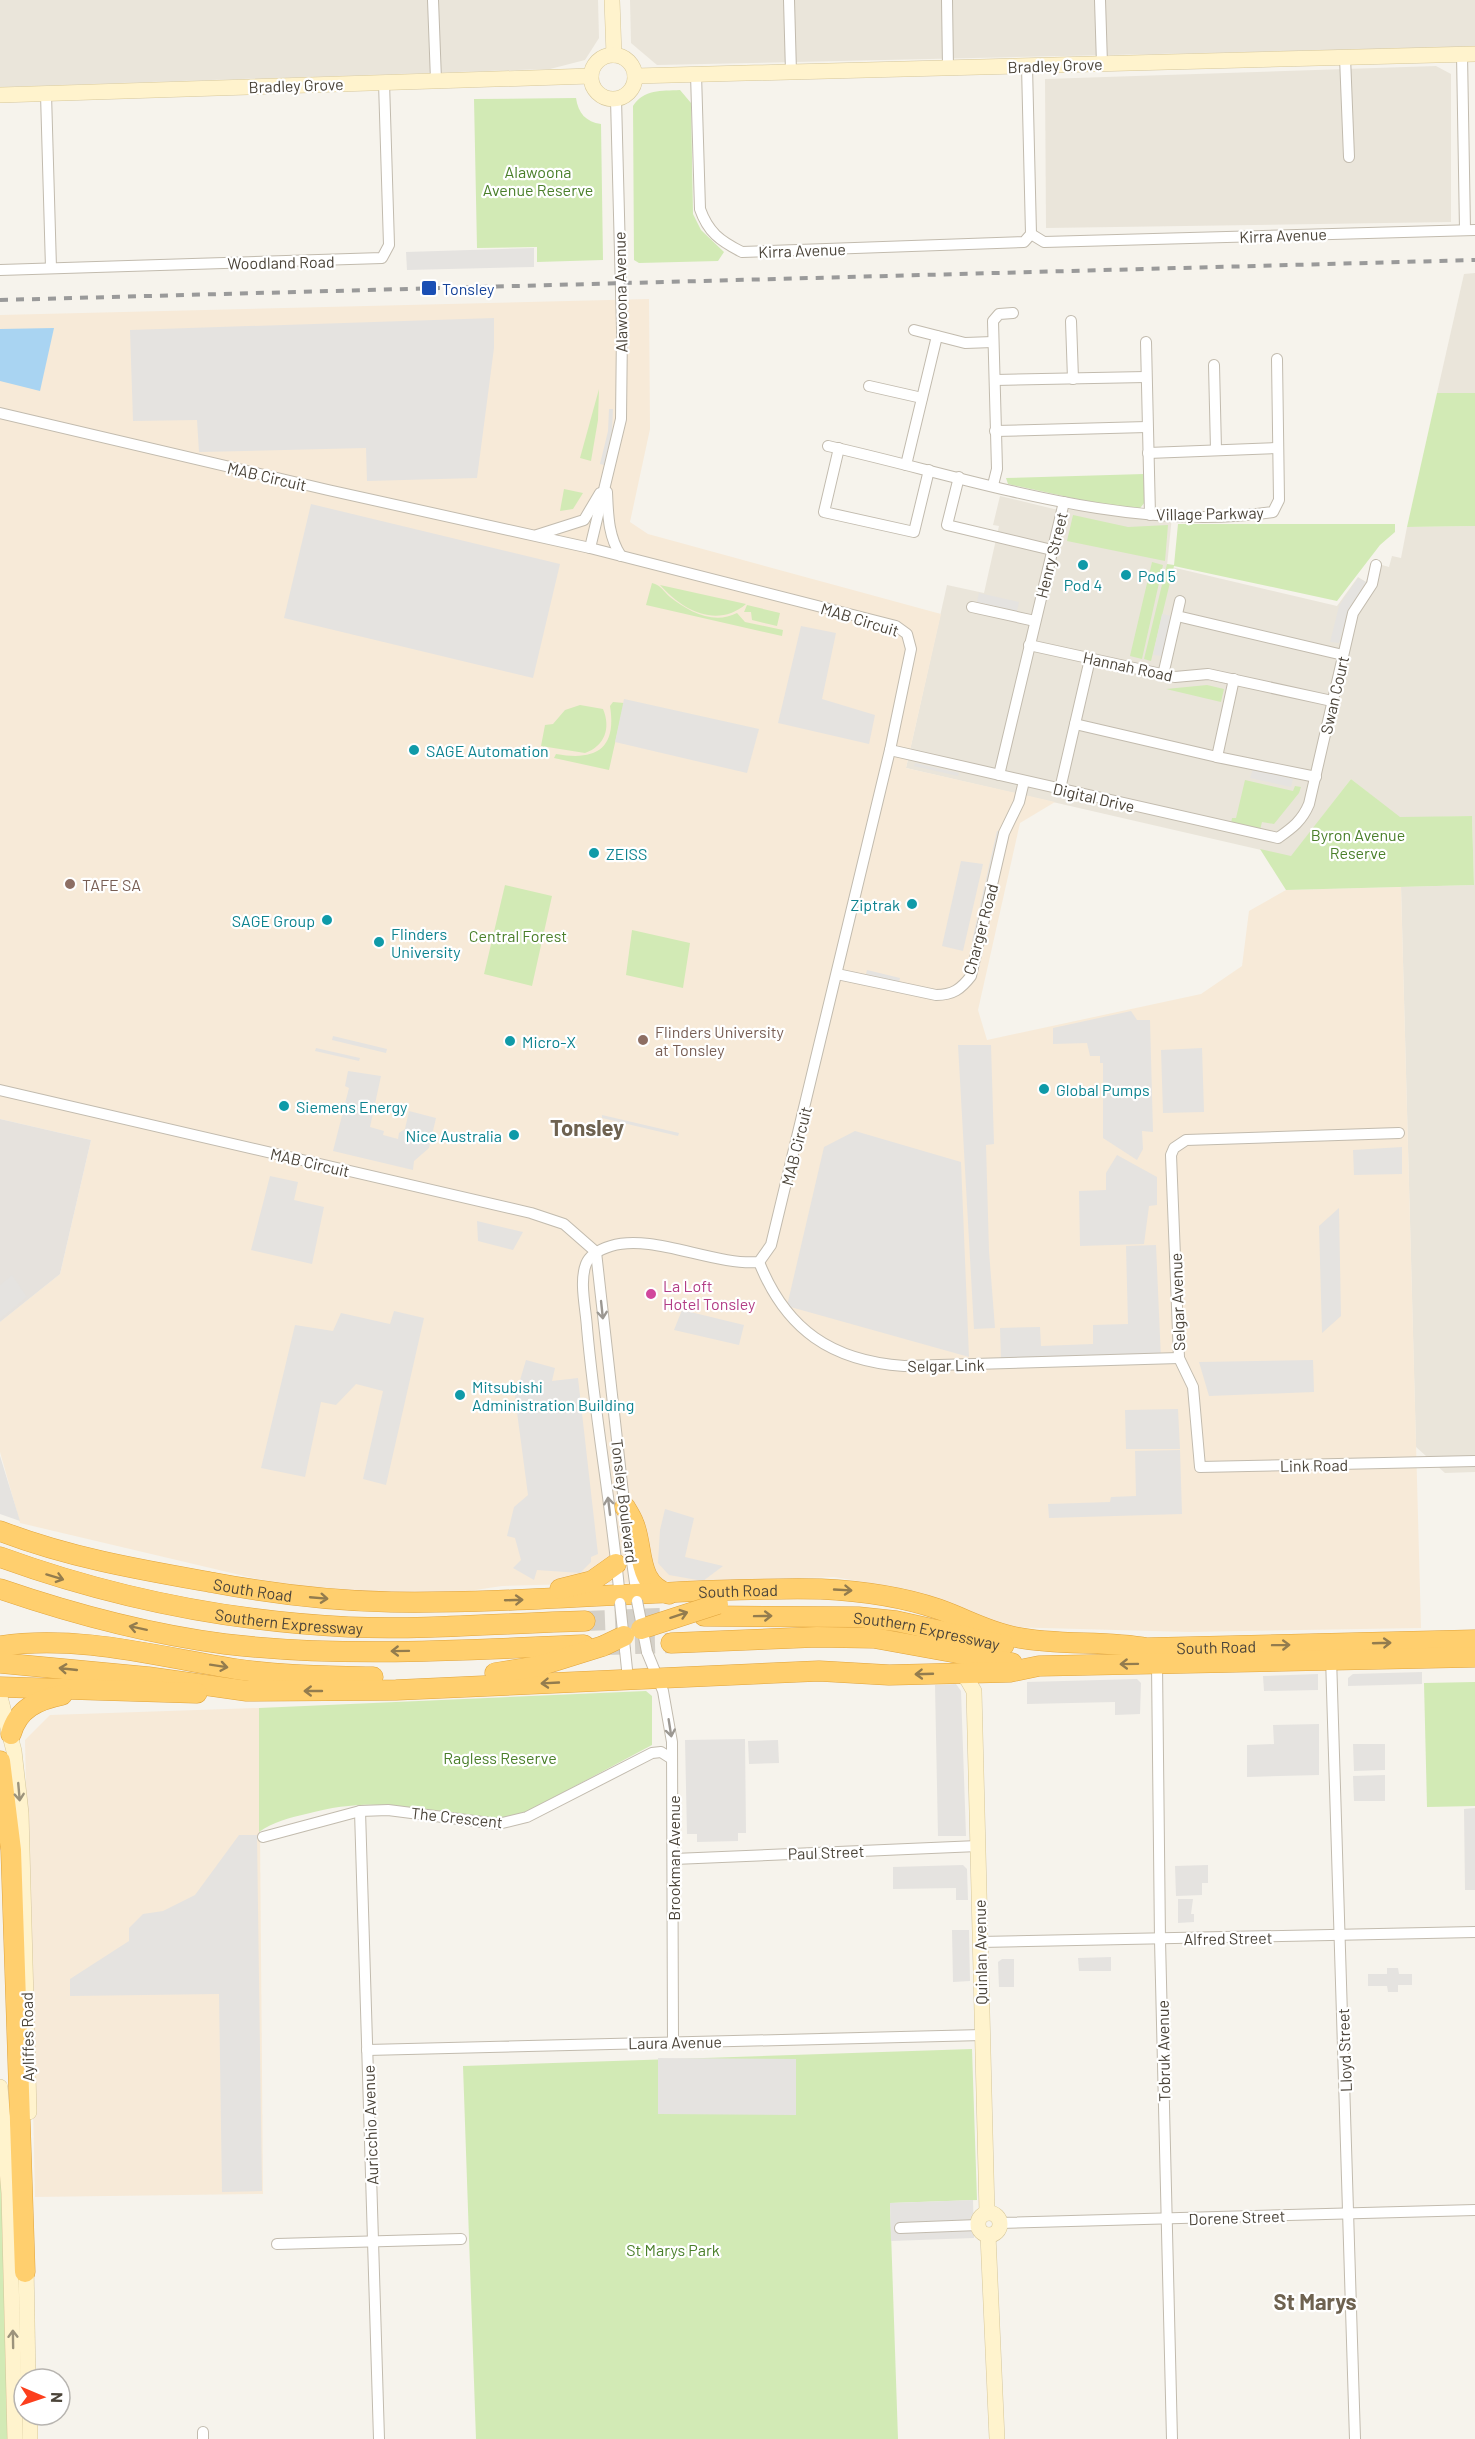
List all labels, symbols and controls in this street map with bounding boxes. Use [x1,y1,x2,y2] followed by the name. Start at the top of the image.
[1007,54,1103,76] street label: Bradley Grove
[248,74,344,96] street label: Bradley Grove
[483,162,593,199] park label: Alawoona Avenue Reserve
[1239,224,1327,246] street label: Kirra Avenue
[609,231,631,353] street label: Alawoona Avenue
[758,239,846,261] street label: Kirra Avenue
[227,252,335,272] street label: Woodland Road
[420,279,438,297] marker: Tonsley
[442,279,495,298] place label: Tonsley
[226,458,308,494] street label: MAB Circuit
[1156,503,1265,523] street label: Village Parkway
[1031,510,1071,600] street label: Henry Street
[1076,558,1090,572] marker: Pod 4
[1138,566,1176,585] place label: Pod 5
[1119,568,1133,582] marker: Pod 5
[1064,575,1102,594] place label: Pod 4
[819,598,901,640] street label: MAB Circuit
[1081,647,1175,685] street label: Hannah Road
[1316,654,1352,736] street label: Swan Court
[426,741,549,760] place label: SAGE Automation
[407,743,421,757] marker: SAGE Automation
[1051,778,1137,816] street label: Digital Drive
[1311,825,1405,862] park label: Byron Avenue Reserve
[606,844,647,863] place label: ZEISS
[587,846,601,860] marker: ZEISS
[82,875,141,894] place label: TAFE SA
[63,877,77,891] marker: TAFE SA
[959,881,1001,977] street label: Charger Road
[850,895,900,914] place label: Ziptrak
[905,897,919,911] marker: Ziptrak
[232,911,315,930] place label: SAGE Group
[320,913,334,927] marker: SAGE Group
[391,924,461,961] place label: Flinders University
[469,926,567,945] park label: Central Forest
[372,935,386,949] marker: Flinders University
[655,1022,785,1059] place label: Flinders University at Tonsley
[522,1032,576,1051] place label: Micro-X
[636,1033,650,1047] marker: Flinders University at Tonsley
[503,1034,517,1048] marker: Micro-X
[1056,1080,1150,1099] place label: Global Pumps
[1037,1082,1051,1096] marker: Global Pumps
[296,1097,408,1116] place label: Siemens Energy
[277,1099,291,1113] marker: Siemens Energy
[777,1105,815,1187] street label: MAB Circuit
[550,1114,624,1140] district label: Tonsley
[405,1126,502,1145] place label: Nice Australia
[507,1128,521,1142] marker: Nice Australia
[269,1144,351,1180] street label: MAB Circuit
[1166,1253,1188,1351] street label: Selgar Avenue
[663,1276,756,1313] place label: La Loft Hotel Tonsley
[644,1287,658,1301] marker: La Loft Hotel Tonsley
[597,1300,608,1319] one-way arrow
[907,1355,985,1375] street label: Selgar Link
[472,1377,634,1414] place label: Mitsubishi Administration Building
[453,1388,467,1402] marker: Mitsubishi Administration Building
[608,1438,642,1564] street label: Tonsley Boulevard
[1280,1455,1348,1475] street label: Link Road
[603,1497,614,1516] one-way arrow
[45,1572,64,1583] one-way arrow
[212,1573,294,1604] street label: South Road
[698,1579,778,1601] street label: South Road
[832,1585,852,1596] one-way arrow
[308,1593,328,1604] one-way arrow
[503,1594,523,1606] one-way arrow
[213,1604,364,1637] street label: Southern Expressway
[853,1607,1002,1653] street label: Southern Expressway
[669,1609,688,1620] one-way arrow
[752,1610,772,1621] one-way arrow
[129,1622,148,1633] one-way arrow
[1176,1636,1256,1657] street label: South Road
[1371,1637,1391,1648] one-way arrow
[1270,1640,1290,1651] one-way arrow
[390,1645,410,1656] one-way arrow
[1119,1659,1139,1670] one-way arrow
[209,1661,228,1672] one-way arrow
[59,1663,79,1674] one-way arrow
[914,1668,934,1680] one-way arrow
[540,1677,560,1688] one-way arrow
[304,1685,324,1697] one-way arrow
[665,1718,676,1737] one-way arrow
[443,1748,557,1767] park label: Ragless Reserve
[14,1781,25,1801] one-way arrow
[664,1795,683,1921] street label: Brookman Avenue
[410,1803,504,1831] street label: The Crescent
[787,1841,865,1863] street label: Paul Street
[970,1899,990,2005] street label: Quinlan Avenue
[1183,1928,1273,1948] street label: Alfred Street
[17,1992,37,2082] street label: Ayliffes Road
[1153,2000,1173,2102] street label: Tobruk Avenue
[1333,2008,1355,2092] street label: Lloyd Street
[628,2032,722,2052] street label: Laura Avenue
[358,2065,382,2185] street label: Auricchio Avenue
[1188,2206,1286,2228] street label: Dorene Street
[626,2240,720,2259] park label: St Marys Park
[1273,2288,1357,2314] district label: St Marys
[7,2329,19,2349] one-way arrow
[12,2367,72,2427] north arrow
[48,2392,67,2403] text: N

